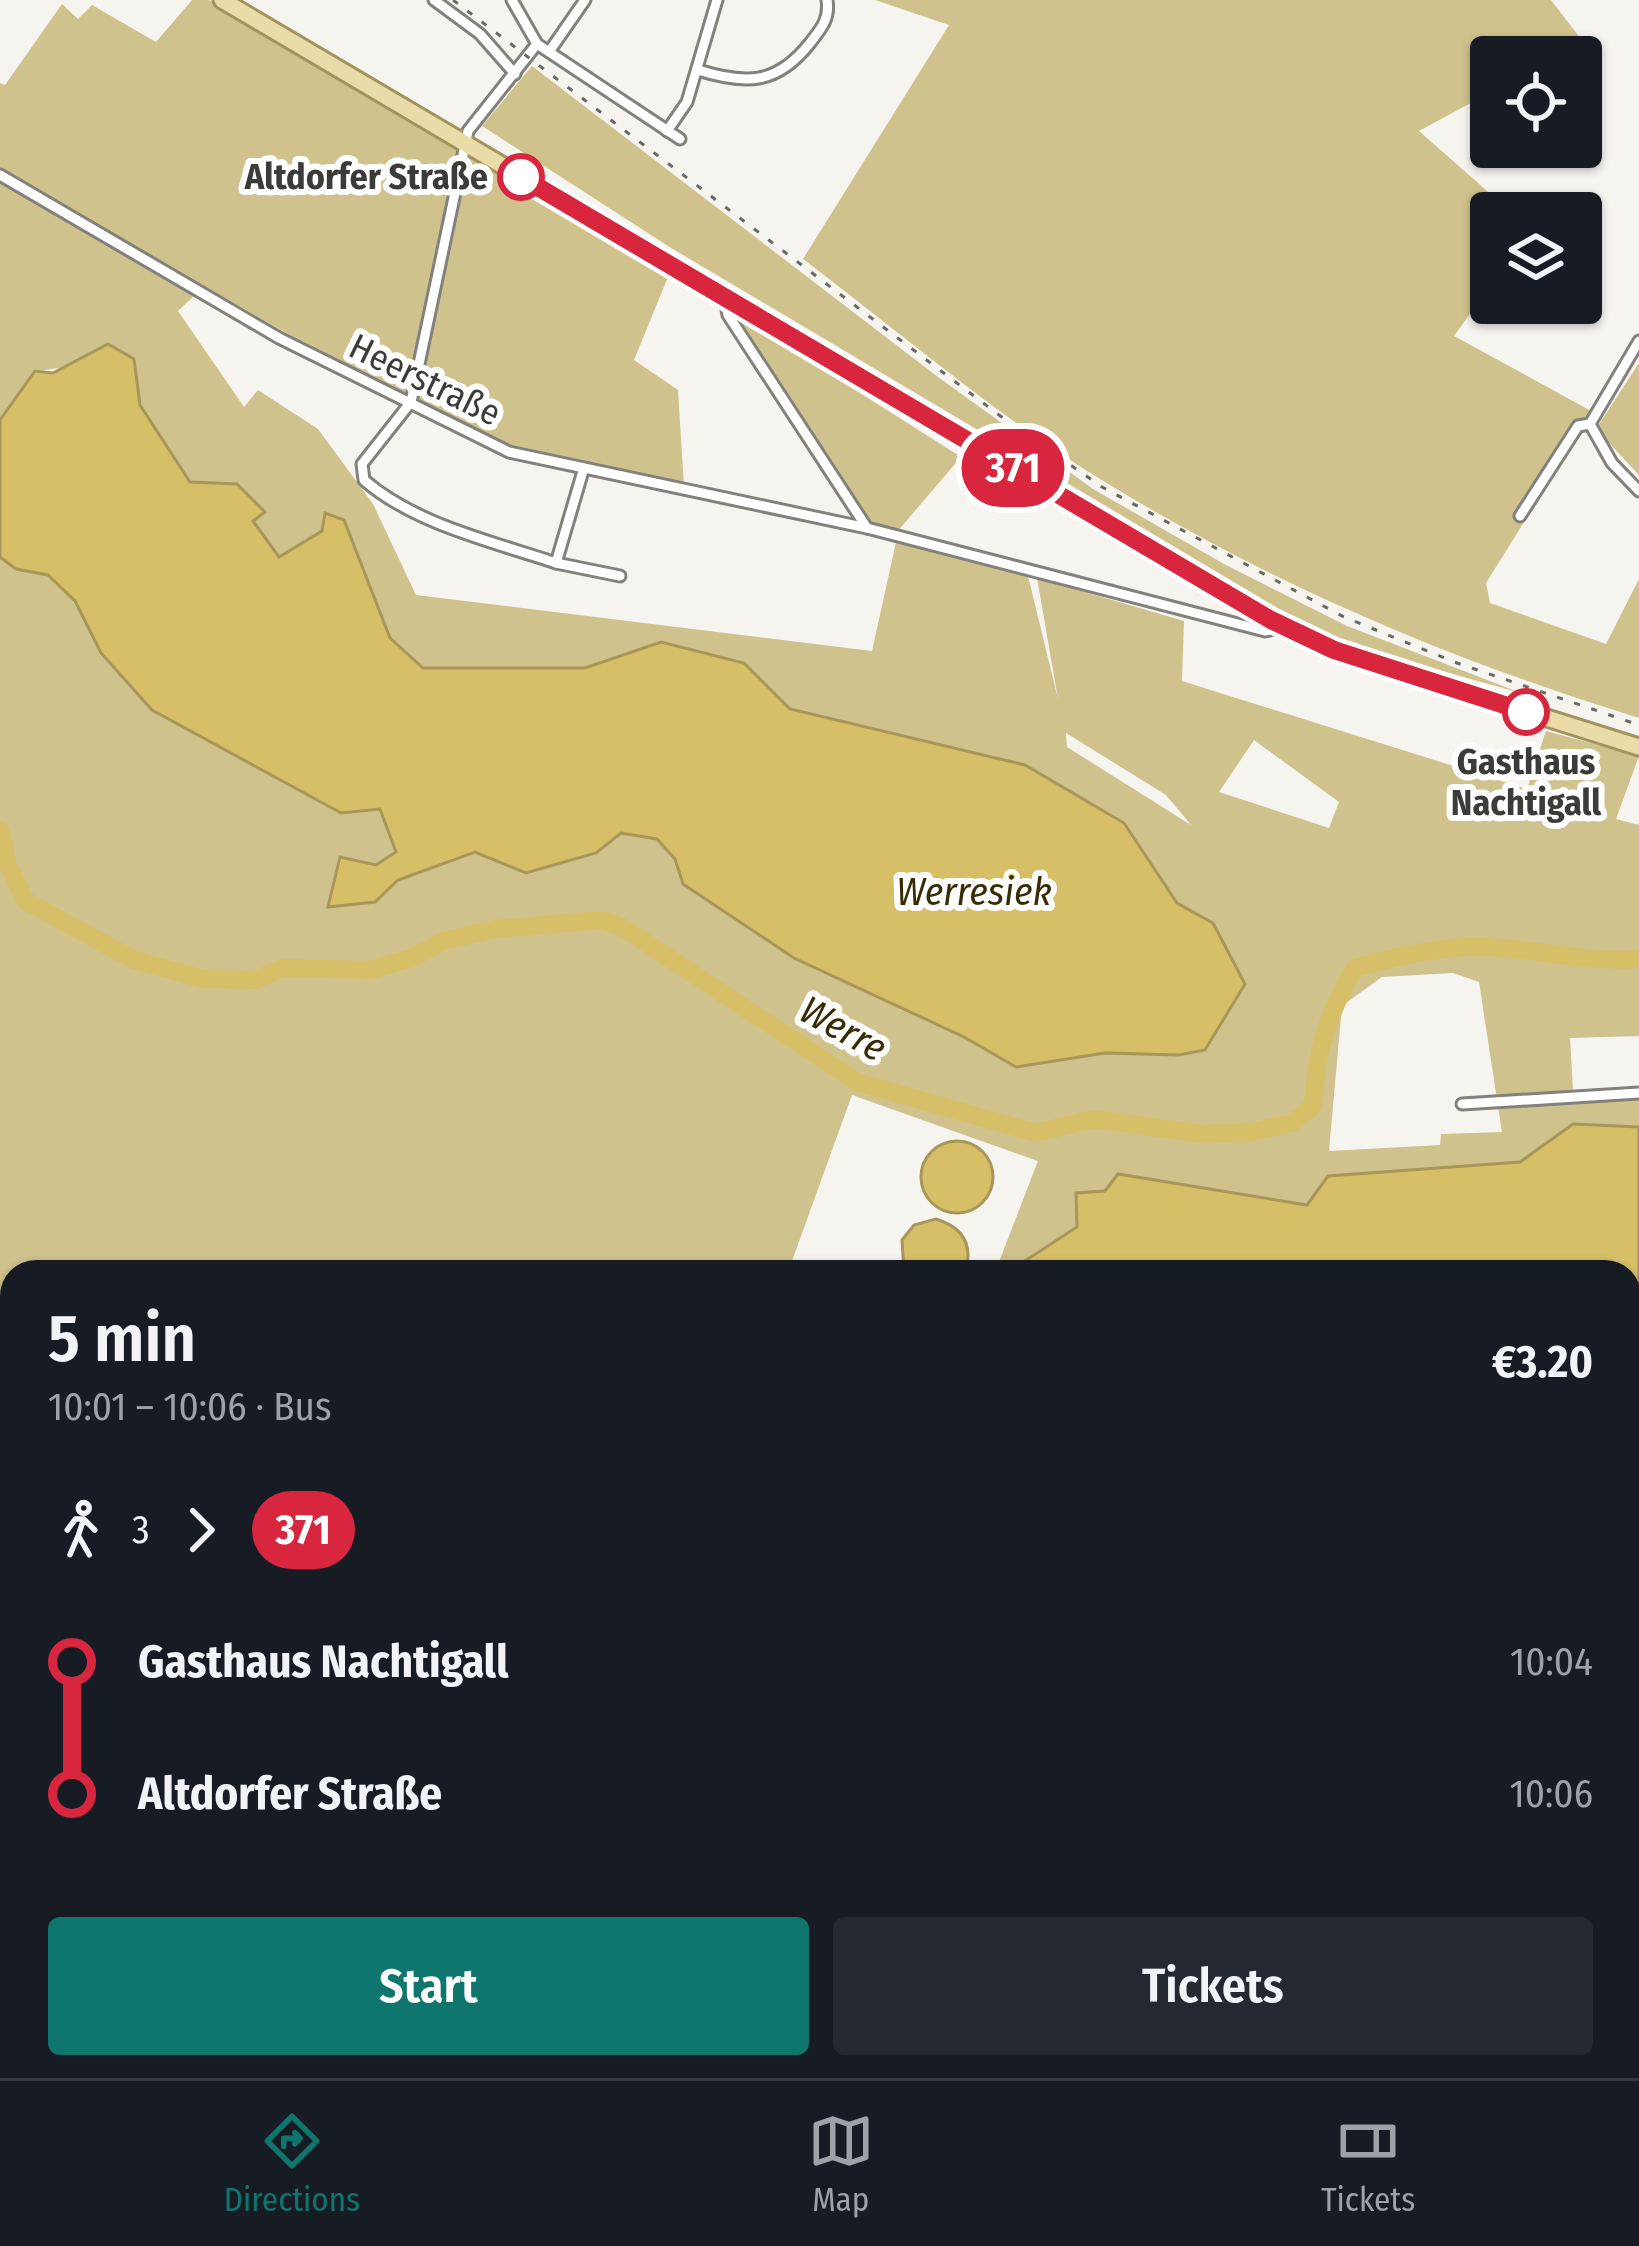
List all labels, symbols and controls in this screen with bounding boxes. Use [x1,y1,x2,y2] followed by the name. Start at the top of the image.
[1470,36,1602,324] map controls
[1470,36,1602,168] button: locate
[244,155,488,199] place label: Altdorfer Straße
[499,155,543,199] marker: Altdorfer Straße
[1470,192,1602,324] button: layers
[342,325,508,435] street label: Heerstraße
[944,429,1082,507] line badge: 371
[985,443,1041,493] text: 371
[1504,690,1548,734] marker: Gasthaus Nachtigall
[1451,740,1601,825] place label: Gasthaus Nachtigall
[896,869,1052,915] water label: Werresiek
[792,987,894,1071] water label: Werre
[48,1299,196,1378] text: 5 min
[1492,1335,1593,1389] text: €3.20
[48,1384,332,1430] text: 10:01 – 10:06 · Bus
[48,1497,114,1563] icon: walk
[168,1497,234,1563] icon: forward
[276,1505,331,1555] text: 371
[132,1507,150,1553] text: 3
[138,1635,508,1689] text: Gasthaus Nachtigall
[1510,1639,1593,1685] text: 10:04
[138,1767,442,1821] text: Altdorfer Straße
[1510,1771,1593,1817] text: 10:06
[48,1917,809,2055] button: Start
[833,1917,1593,2055] button: Tickets
[224,2108,360,2220] tab: Directions
[808,2108,874,2220] tab: Map
[1321,2108,1415,2220] tab: Tickets

